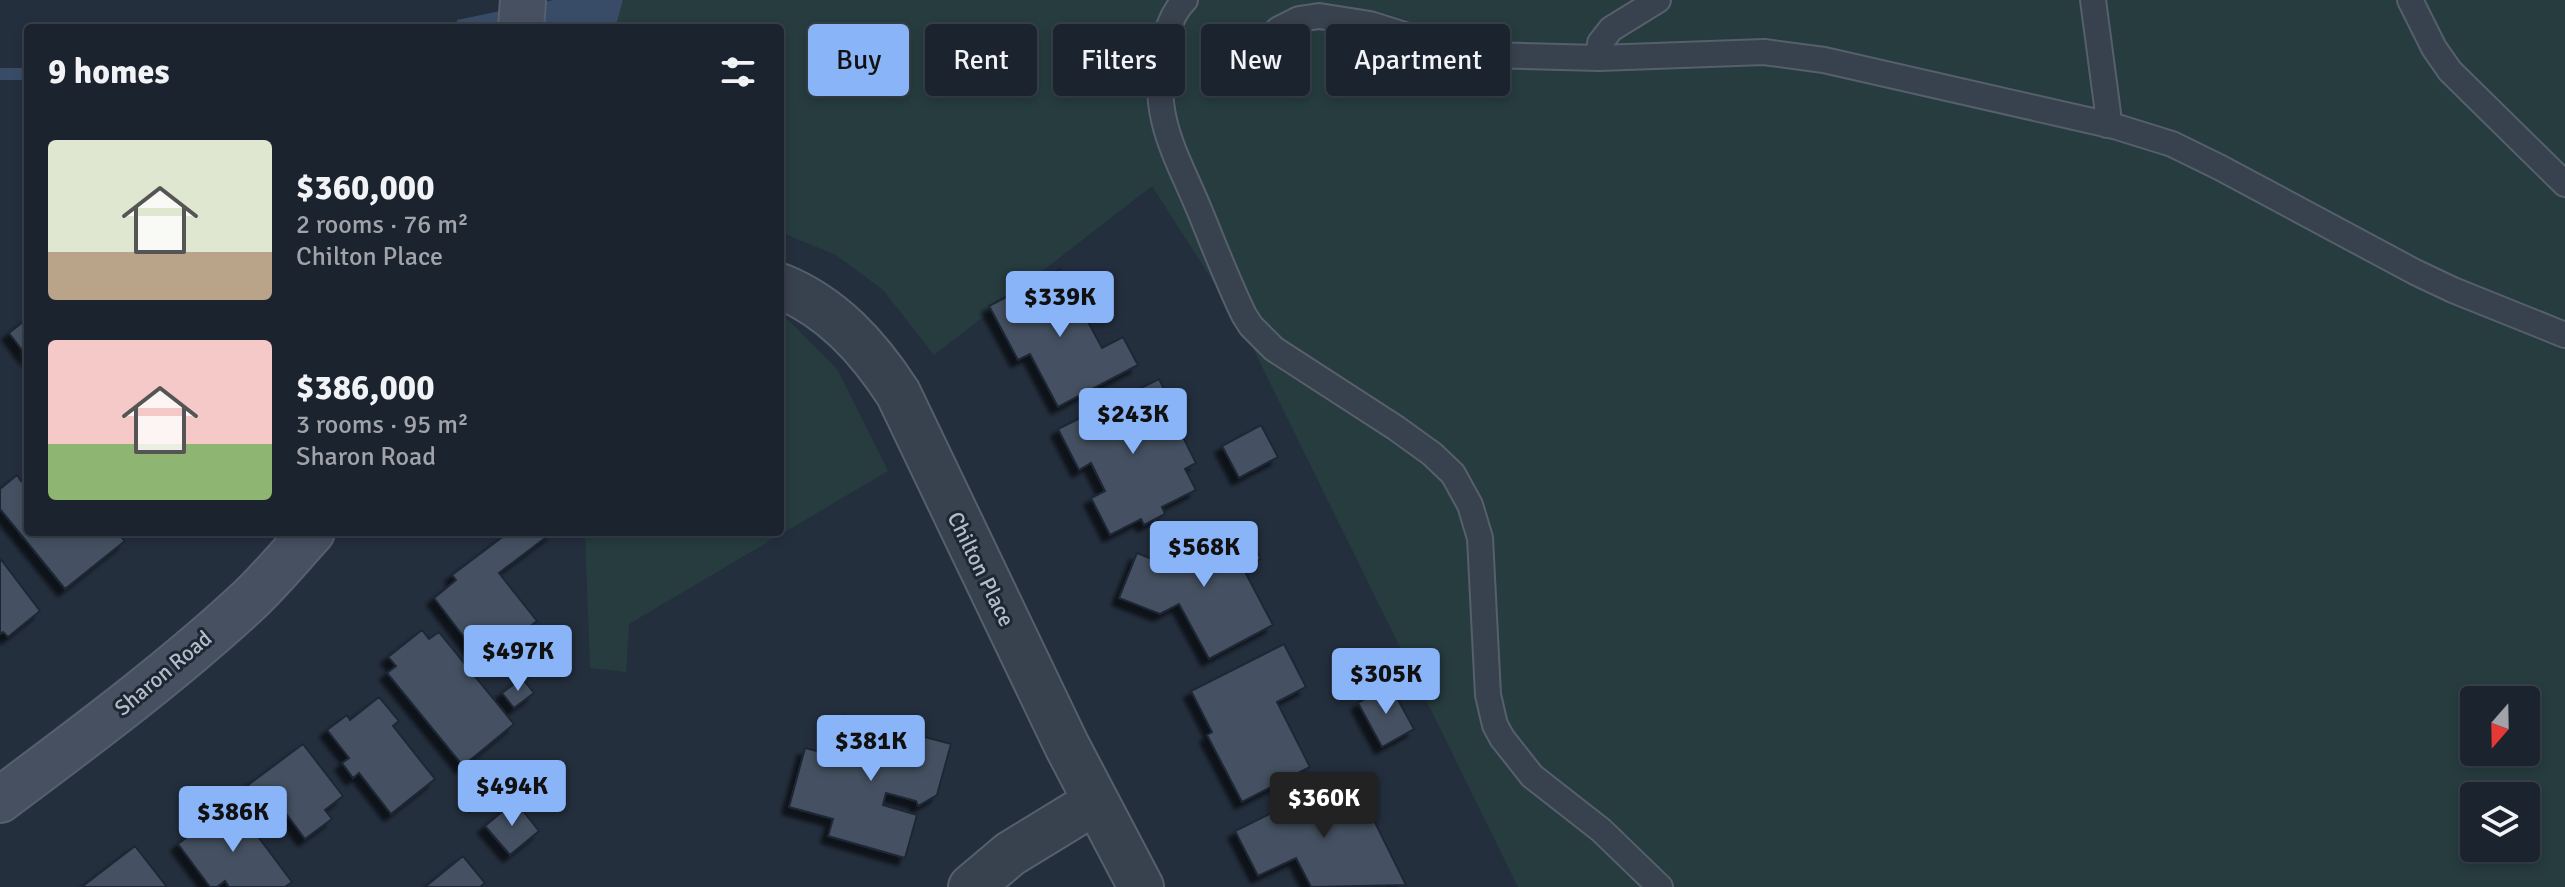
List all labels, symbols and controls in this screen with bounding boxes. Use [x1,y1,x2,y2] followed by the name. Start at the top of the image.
[808,24,909,96] chip: Buy
[925,24,1037,96] chip: Rent
[1053,24,1185,96] chip: Filters
[1201,24,1310,96] chip: New
[1326,24,1510,96] chip: Apartment
[716,50,760,94] icon: filters
[48,51,169,93] text: 9 homes
[296,167,435,209] text: $360,000
[112,172,208,268] icon: home
[296,209,469,241] text: 2 rooms · 76 m²
[296,241,443,273] text: Chilton Place
[1004,271,1116,339] pin: $339K
[1024,281,1096,313] text: $339K
[296,367,435,409] text: $386,000
[112,372,208,468] icon: home
[1077,388,1189,456] pin: $243K
[1097,398,1169,430] text: $243K
[296,409,469,441] text: 3 rooms · 95 m²
[296,441,436,473] text: Sharon Road
[942,507,1020,631] street label: Chilton Place
[1148,521,1260,589] pin: $568K
[1168,531,1240,563] text: $568K
[109,625,217,721] street label: Sharon Road
[462,625,574,693] pin: $497K
[482,635,554,667] text: $497K
[1330,648,1442,716] pin: $305K
[1350,658,1422,690] text: $305K
[2460,686,2540,766] north arrow
[2460,686,2540,862] map controls
[815,715,927,783] pin: $381K
[835,725,907,757] text: $381K
[456,760,568,828] pin: $494K
[476,770,548,802] text: $494K
[1268,772,1380,840] pin: $360K
[1288,782,1360,814] text: $360K
[2460,782,2540,862] button: layers
[177,786,289,854] pin: $386K
[197,796,269,828] text: $386K

